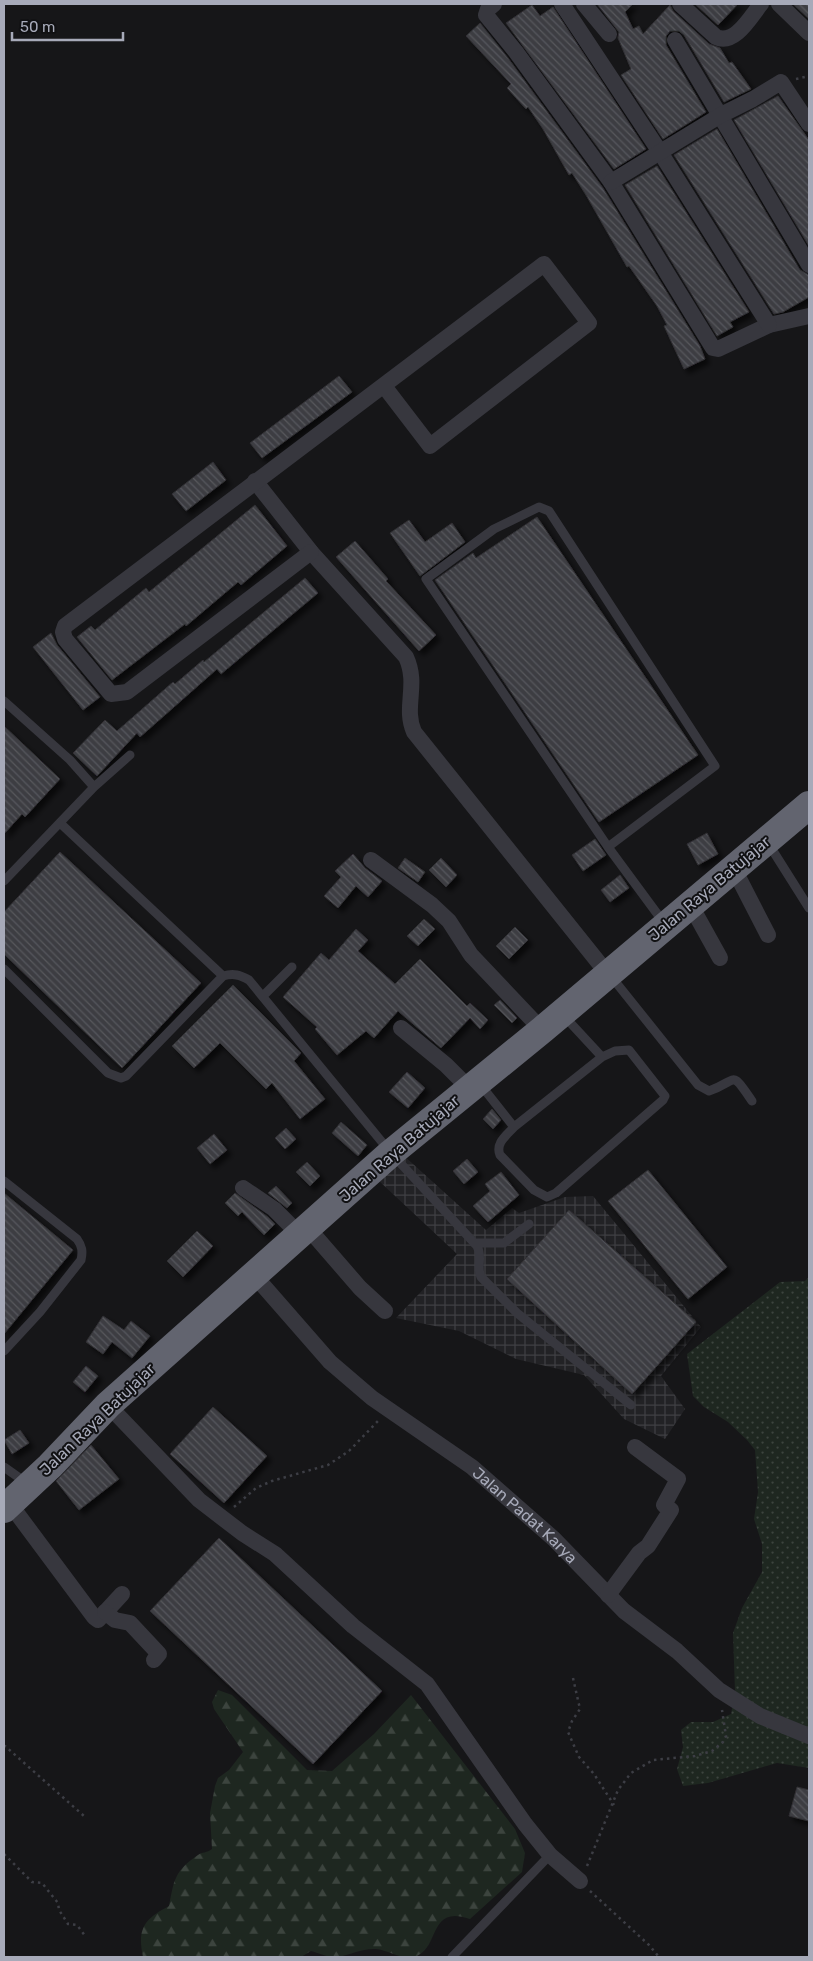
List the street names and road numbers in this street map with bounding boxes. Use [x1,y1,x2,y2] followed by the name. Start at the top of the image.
[645,832,774,945] street label: Jalan Raya Batujajar
[335,1091,463,1206] street label: Jalan Raya Batujajar
[36,1359,159,1479] street label: Jalan Raya Batujajar
[469,1463,581,1567] street label: Jalan Padat Karya

